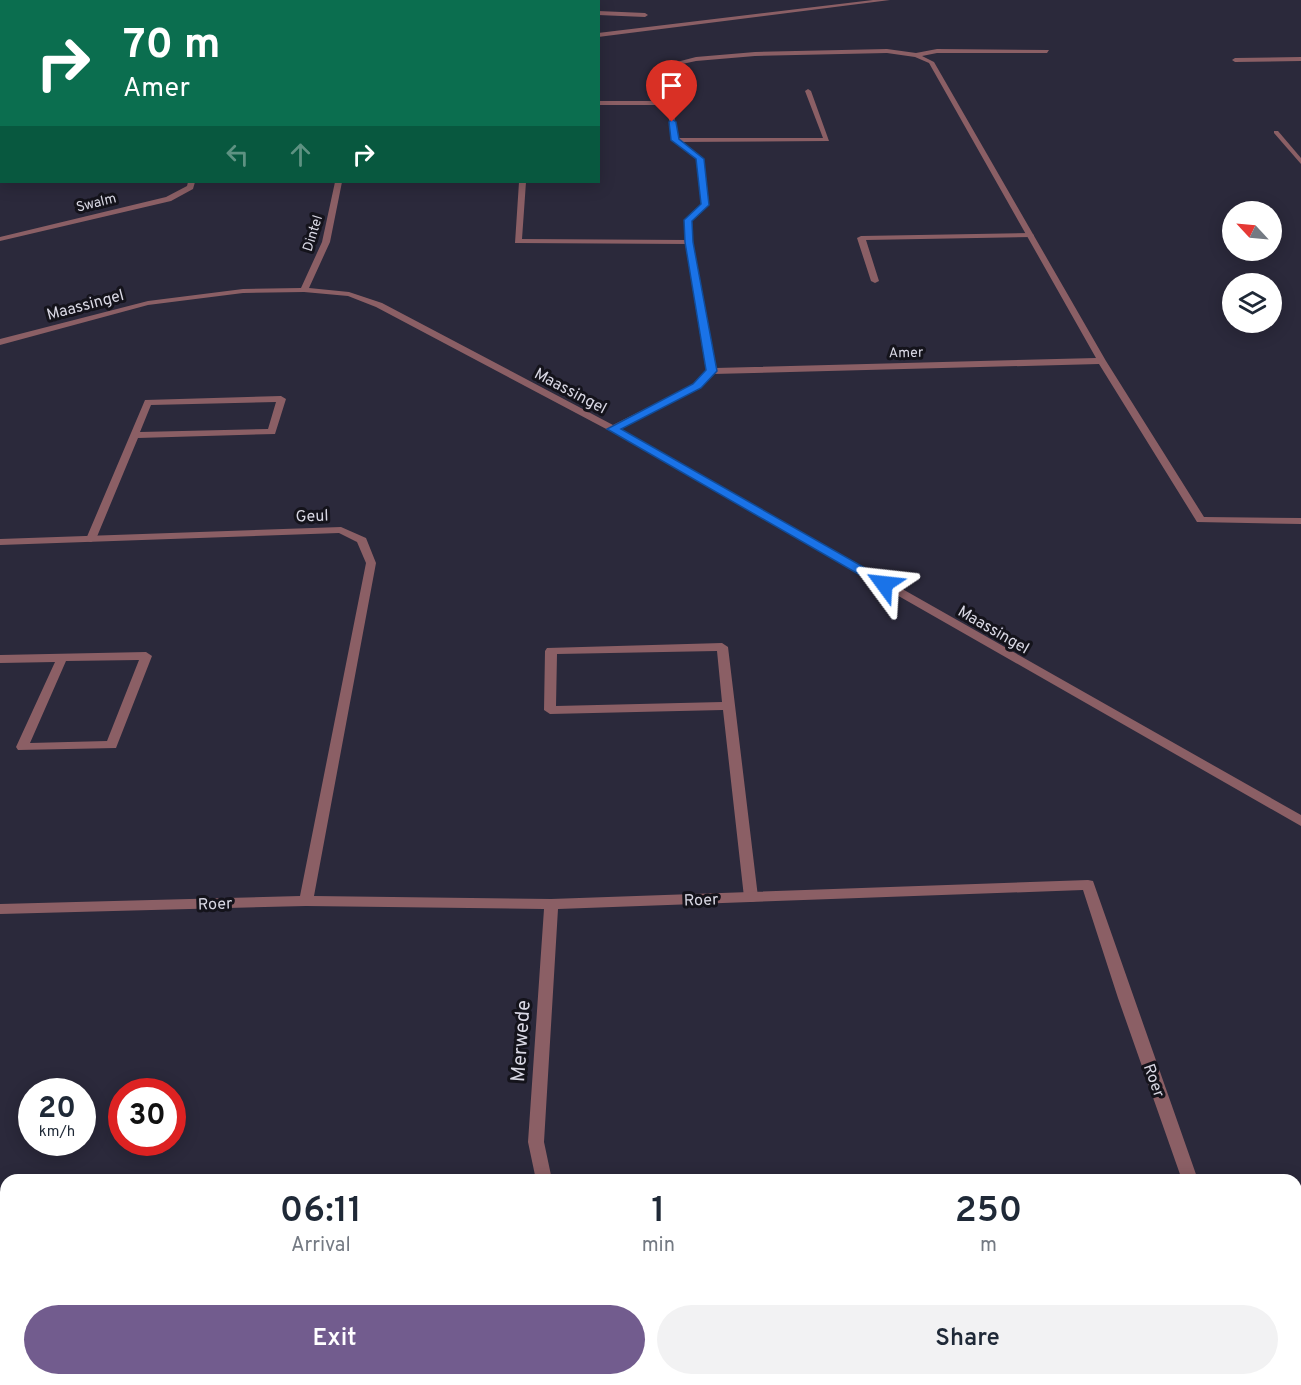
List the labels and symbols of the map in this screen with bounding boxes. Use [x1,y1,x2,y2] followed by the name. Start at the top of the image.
[646,60,697,122] pin
[75,190,118,217] street label: Swalm
[1222,201,1282,261] north arrow
[300,213,327,254] street label: Dintel
[45,286,126,326] street label: Maassingel
[889,345,924,362] street label: Amer
[530,364,610,419] street label: Maassingel
[295,506,329,528] street label: Geul
[852,552,916,616] position arrow
[954,602,1032,659] street label: Maassingel
[684,890,719,912] street label: Roer
[198,894,233,916] street label: Roer
[506,999,538,1083] street label: Merwede
[1138,1061,1168,1100] street label: Roer
[108,1078,186,1156] speed limit sign: 30

